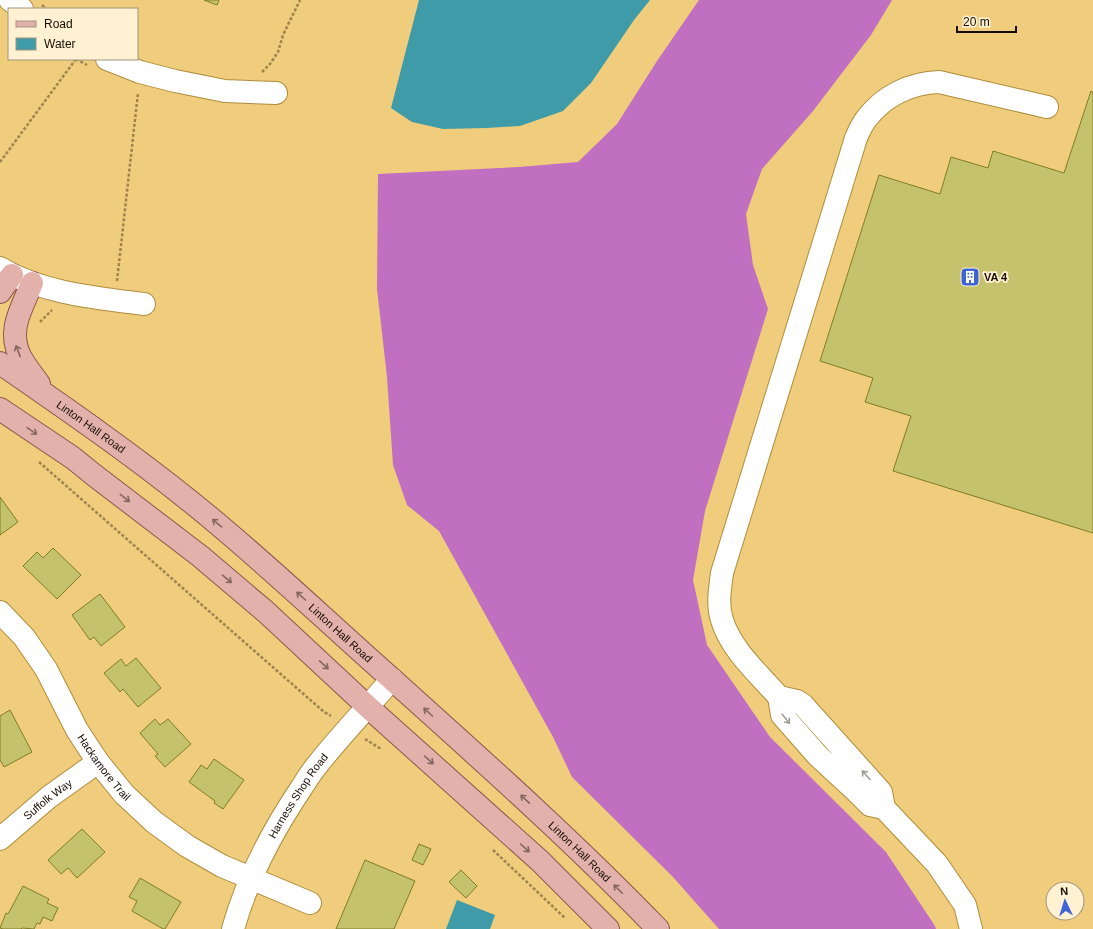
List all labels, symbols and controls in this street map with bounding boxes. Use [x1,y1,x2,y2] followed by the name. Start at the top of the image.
[8,8,138,60] legend
[957,8,1016,34] scale bar
[963,15,990,29] text: 20 m
[44,17,73,31] text: Road
[44,37,76,51] text: Water
[959,266,981,288] building icon: VA 4
[984,271,1008,283] place label: VA 4
[14,345,22,357] one-way arrow
[54,398,127,455] street label: Linton Hall Road
[26,427,37,435] one-way arrow
[120,494,131,503] one-way arrow
[212,519,222,528] one-way arrow
[222,574,232,584] one-way arrow
[297,592,307,601] one-way arrow
[306,601,375,665] street label: Linton Hall Road
[319,661,329,670] one-way arrow
[423,707,433,716] one-way arrow
[782,714,790,725] one-way arrow
[75,732,133,803] street label: Hackamore Trail
[266,751,330,840] street label: Harness Shop Road
[424,756,434,765] one-way arrow
[862,771,871,781] one-way arrow
[21,776,74,822] street label: Suffolk Way
[520,794,530,804] one-way arrow
[546,819,613,884] street label: Linton Hall Road
[520,843,530,852] one-way arrow
[1045,881,1085,921] north arrow
[613,884,623,894] one-way arrow
[1060,885,1069,897] text: N

